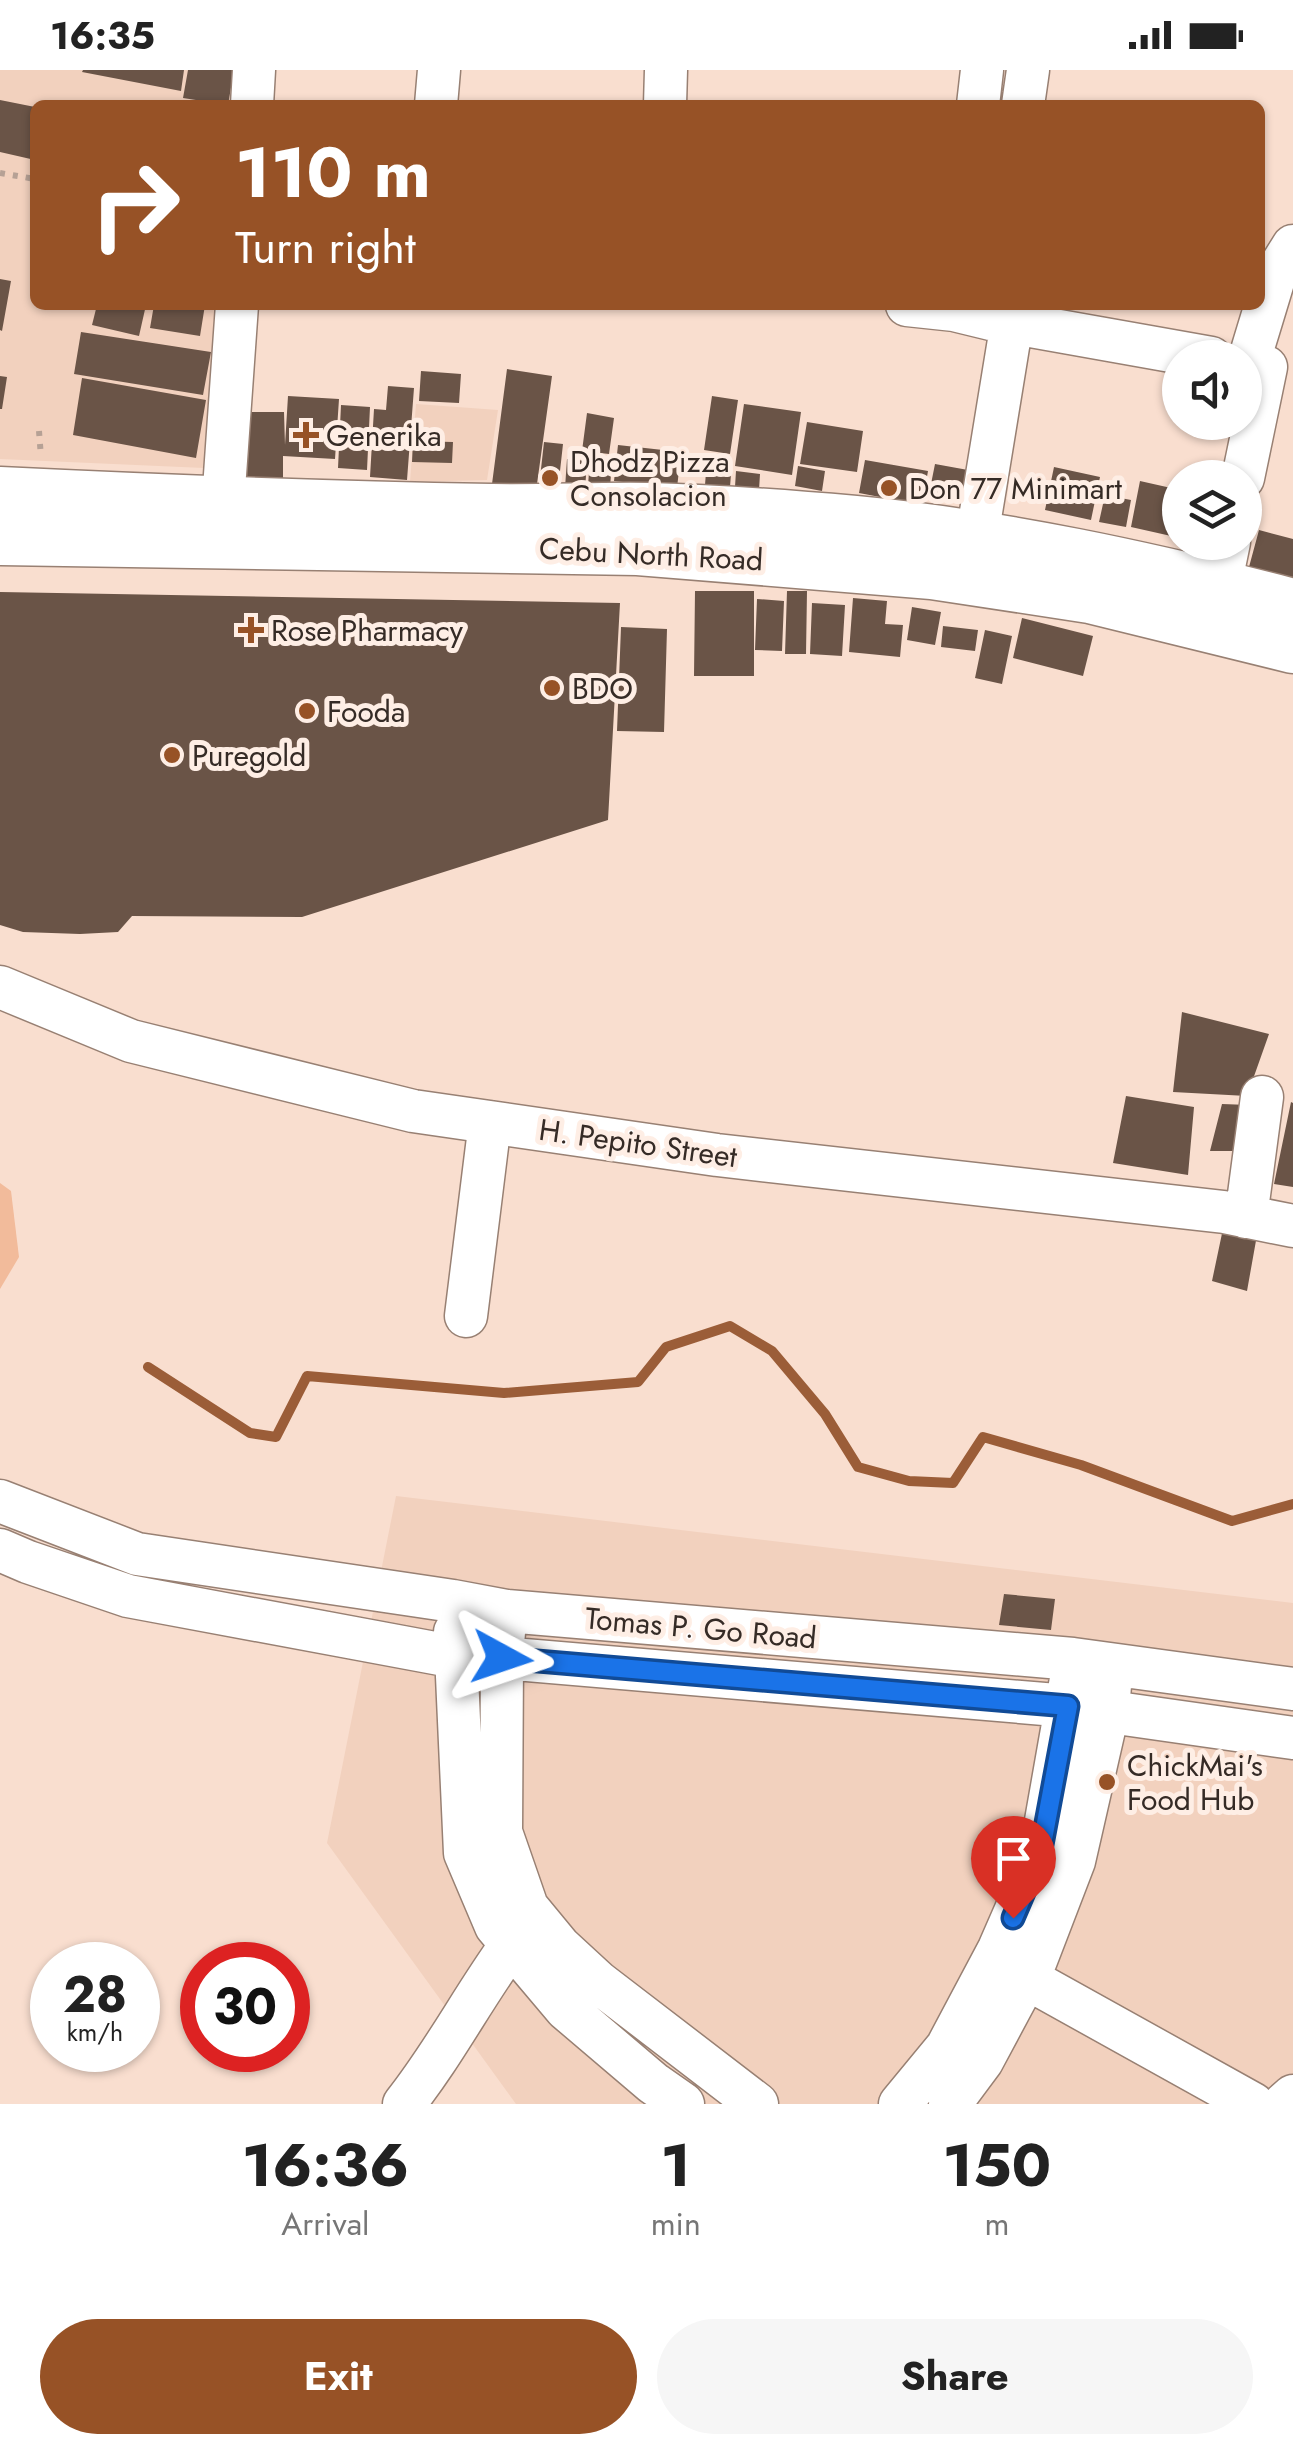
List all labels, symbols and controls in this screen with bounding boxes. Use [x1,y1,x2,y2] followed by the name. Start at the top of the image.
[50,8,155,63] text: 16:35
[235,122,431,223] text: 110 m
[70,140,200,270] icon: right
[235,215,416,280] text: Turn right
[1162,340,1262,560] map controls
[1162,340,1262,440] button: sound
[326,414,442,457] place label: Generika
[295,424,317,446] marker: Generika
[570,440,730,517] place label: Dhodz Pizza Consolacion
[1162,460,1262,560] button: layers
[539,467,561,489] marker: Dhodz Pizza Consolacion
[909,467,1123,510] place label: Don 77 Minimart
[878,477,900,499] marker: Don 77 Minimart
[538,527,764,581] street label: Cebu North Road
[271,609,464,652] place label: Rose Pharmacy
[240,619,262,641] marker: Rose Pharmacy
[572,667,633,710] place label: BDO
[541,677,563,699] marker: BDO
[327,690,405,733] place label: Fooda
[296,700,318,722] marker: Fooda
[192,734,306,777] place label: Puregold
[161,744,183,766] marker: Puregold
[536,1108,741,1178] street label: H. Pepito Street
[584,1596,818,1660] street label: Tomas P. Go Road
[450,1606,554,1710] position arrow
[1127,1744,1263,1821] place label: ChickMai's Food Hub
[1096,1771,1118,1793] marker: ChickMai's Food Hub
[971,1816,1056,1919] pin
[986,1831,1041,1886] icon: arrive
[180,1942,310,2072] speed limit sign: 30
[63,1958,127,2031] text: 28
[67,2014,123,2050] text: km/h
[242,2122,409,2209] text: 16:36
[660,2122,691,2209] text: 1
[942,2122,1051,2209] text: 150
[281,2201,369,2247] text: Arrival
[651,2201,701,2247] text: min
[984,2201,1009,2247] text: m
[40,2319,637,2434] button: Exit
[657,2319,1253,2434] button: Share

